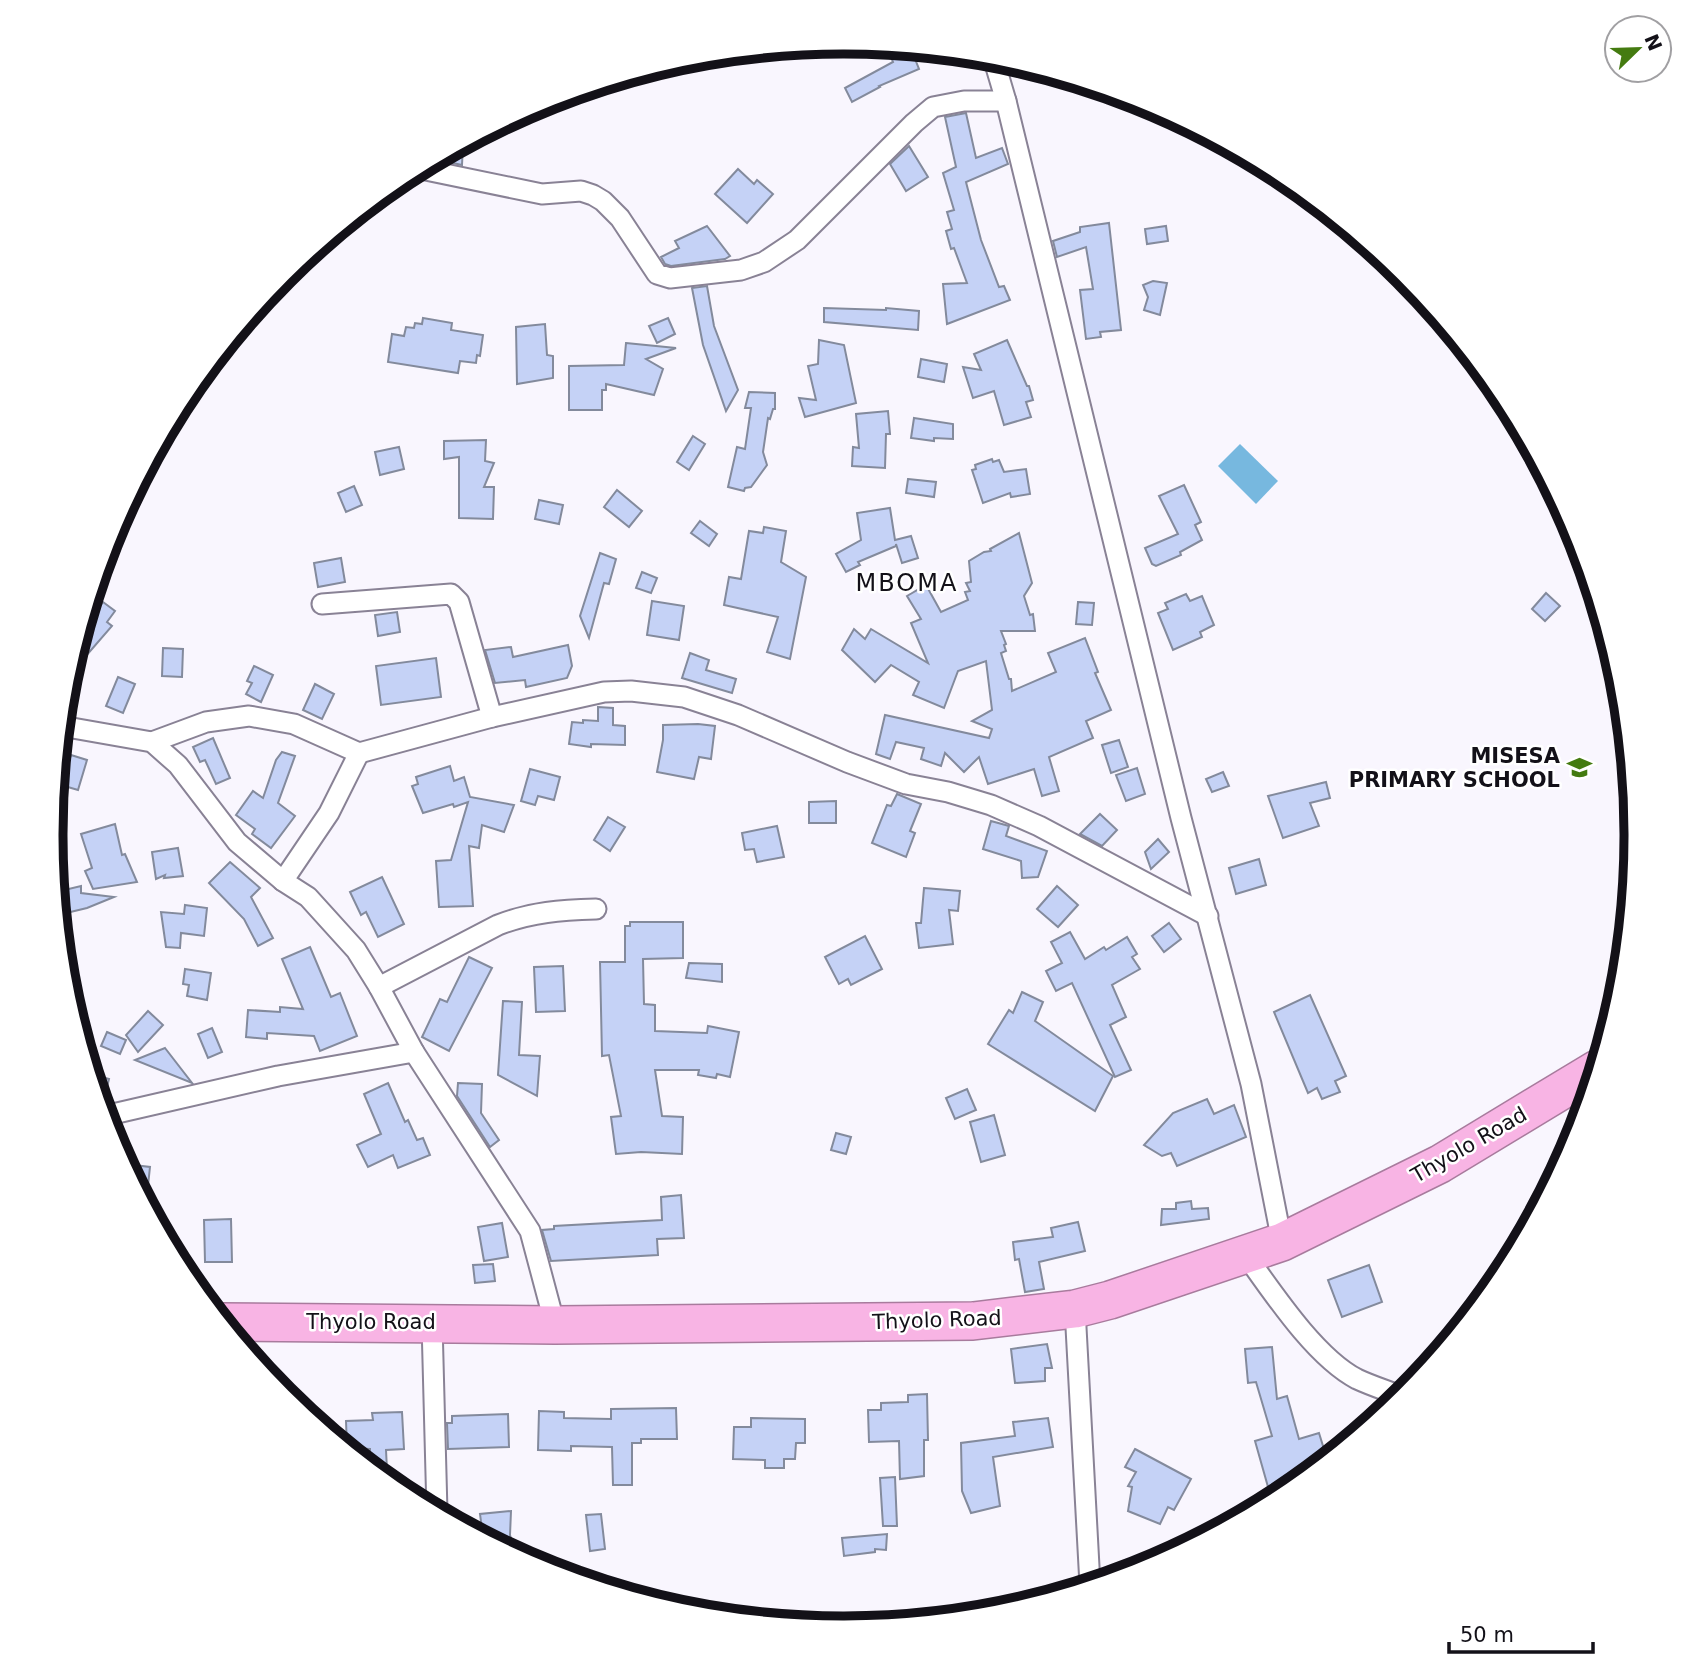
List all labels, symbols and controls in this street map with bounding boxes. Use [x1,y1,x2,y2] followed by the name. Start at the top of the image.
[1603,14,1673,84] north arrow
[1640,31,1667,54] text: N
[856,569,958,597] district label: MBOMA
[1349,744,1561,792] place label: MISESA PRIMARY SCHOOL
[1566,754,1594,782] school or university icon: MISESA PRIMARY SCHOOL
[1406,1102,1531,1188] street label: Thyolo Road
[871,1306,1002,1334] street label: Thyolo Road
[305,1310,436,1334] street label: Thyolo Road
[1449,1610,1592,1654] scale bar
[1460,1623,1514,1647] text: 50 m

